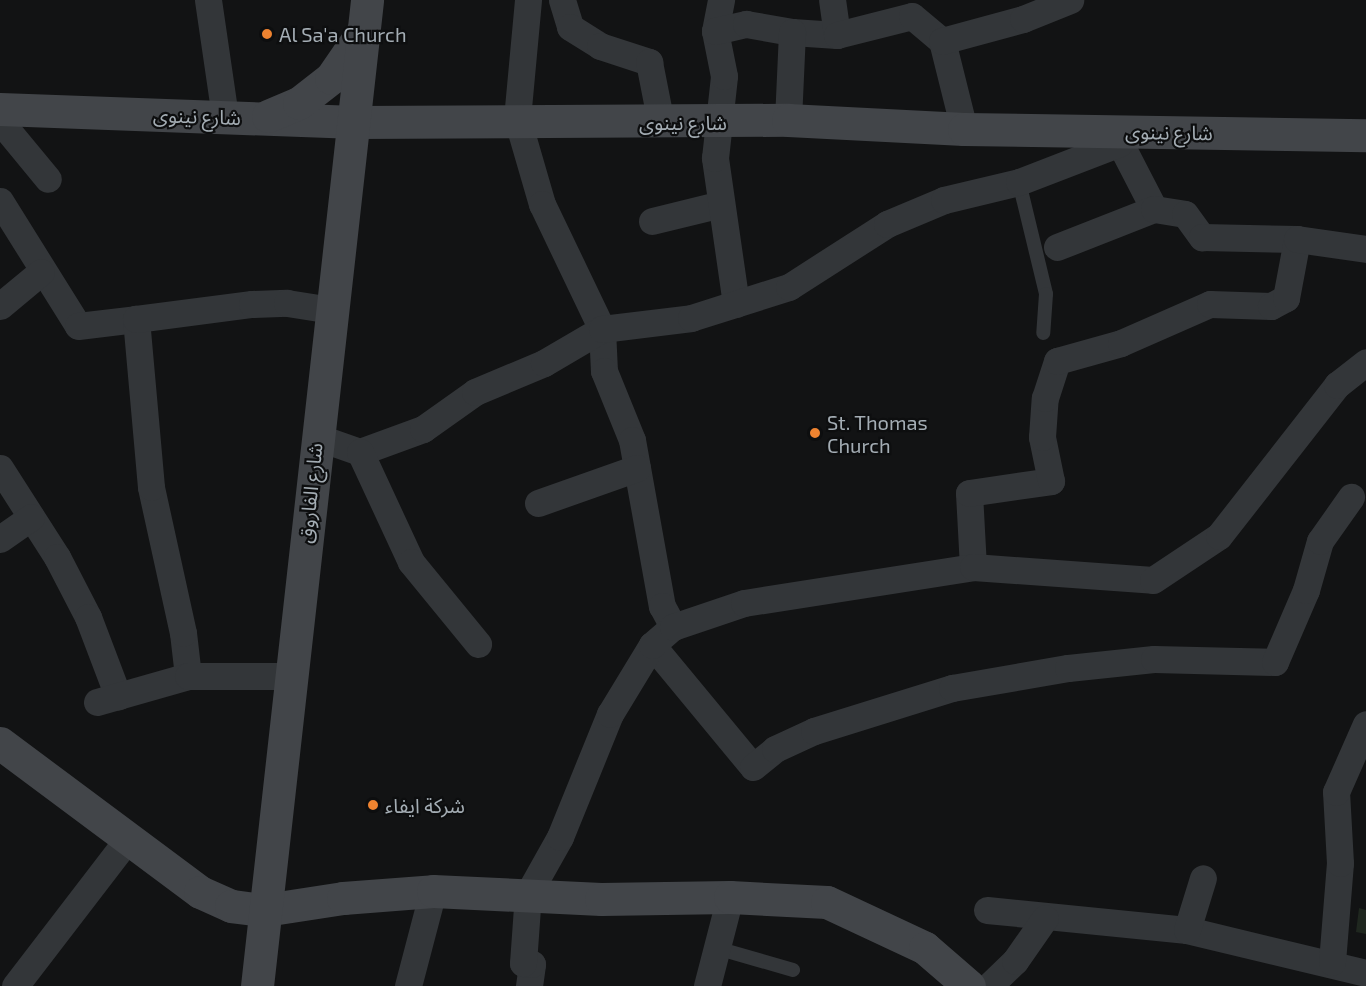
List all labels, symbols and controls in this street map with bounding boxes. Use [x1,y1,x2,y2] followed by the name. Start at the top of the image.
[279,22,407,46] place label: Al Sa'a Church
[260,27,274,41] marker: Al Sa'a Church
[153,102,241,130] street label: شارع نينوى
[639,110,727,134] street label: شارع نينوى
[1125,119,1213,145] street label: شارع نينوى
[827,410,928,457] place label: St. Thomas Church
[808,426,822,440] marker: St. Thomas Church
[293,442,327,544] street label: شارع الفاروق
[385,793,465,817] place label: شركة ايفاء
[366,798,380,812] marker: شركة ايفاء

